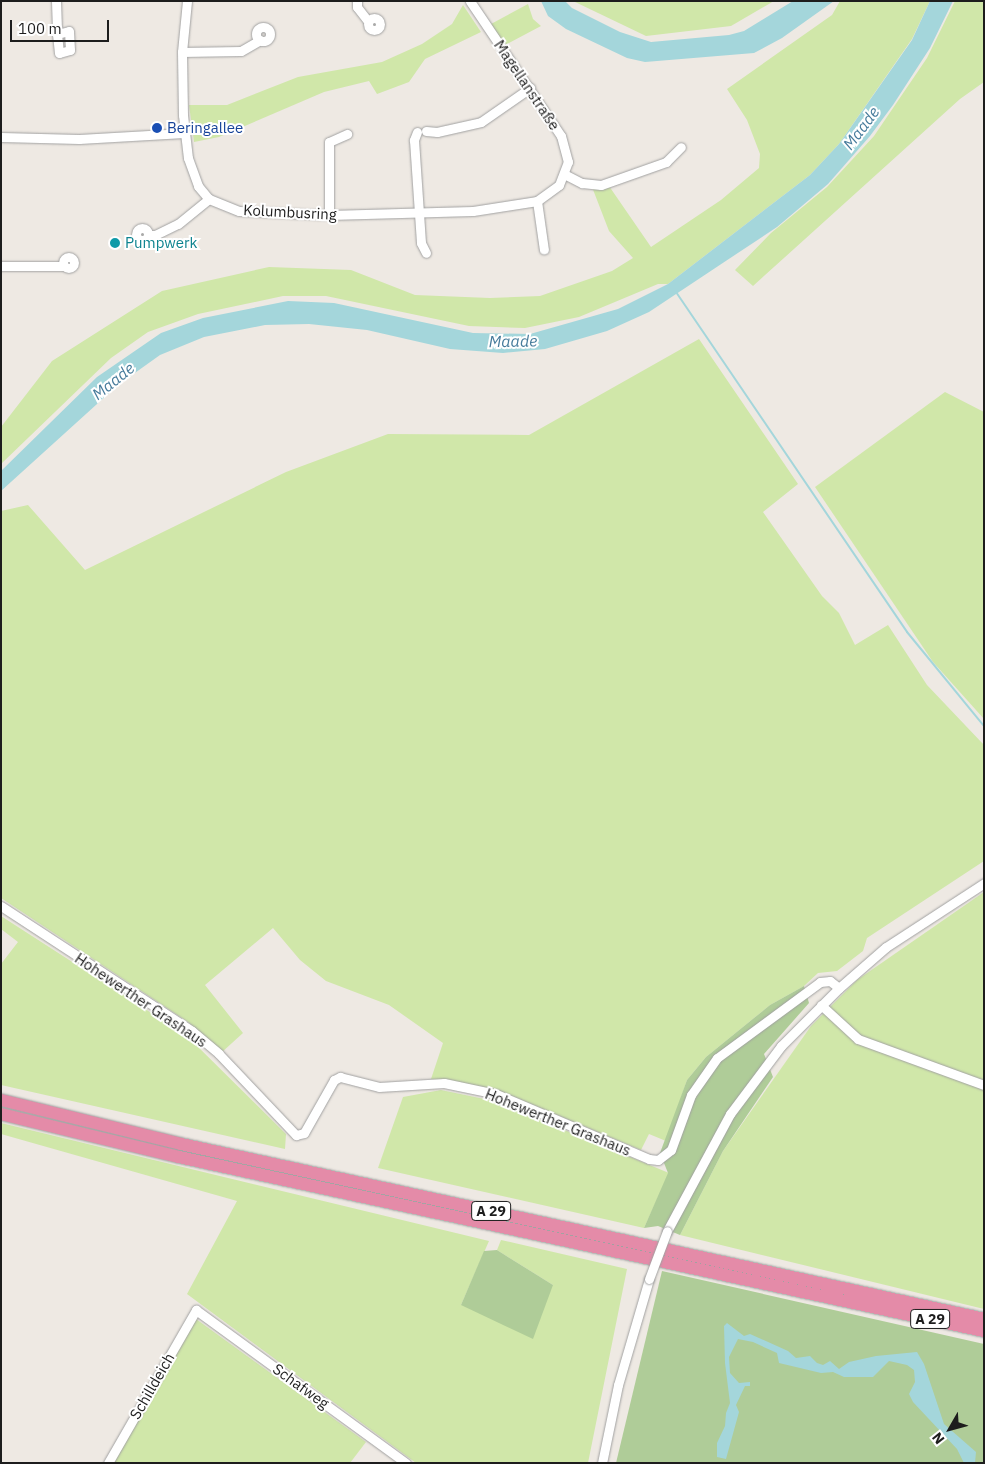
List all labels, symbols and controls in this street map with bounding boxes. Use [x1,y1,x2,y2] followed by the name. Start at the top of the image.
[12,10,111,42] scale bar
[18,19,62,38] text: 100 m
[490,37,564,133] street label: Magellanstraße
[839,103,883,153] water label: Maade
[167,119,243,137] place label: Beringallee
[151,122,163,134] marker: Beringallee
[243,201,337,223] street label: Kolumbusring
[125,234,197,252] place label: Pumpwerk
[109,237,121,249] marker: Pumpwerk
[488,331,538,351] water label: Maade
[88,358,138,404] water label: Maade
[71,949,211,1051] street label: Hohewerther Grashaus
[483,1085,633,1159] street label: Hohewerther Grashaus
[471,1200,511,1222] road number: A 29
[910,1308,950,1330] road number: A 29
[126,1350,178,1422] street label: Schilldeich
[269,1360,333,1412] street label: Schafweg
[925,1404,975,1454] north arrow
[928,1429,948,1448] text: N

